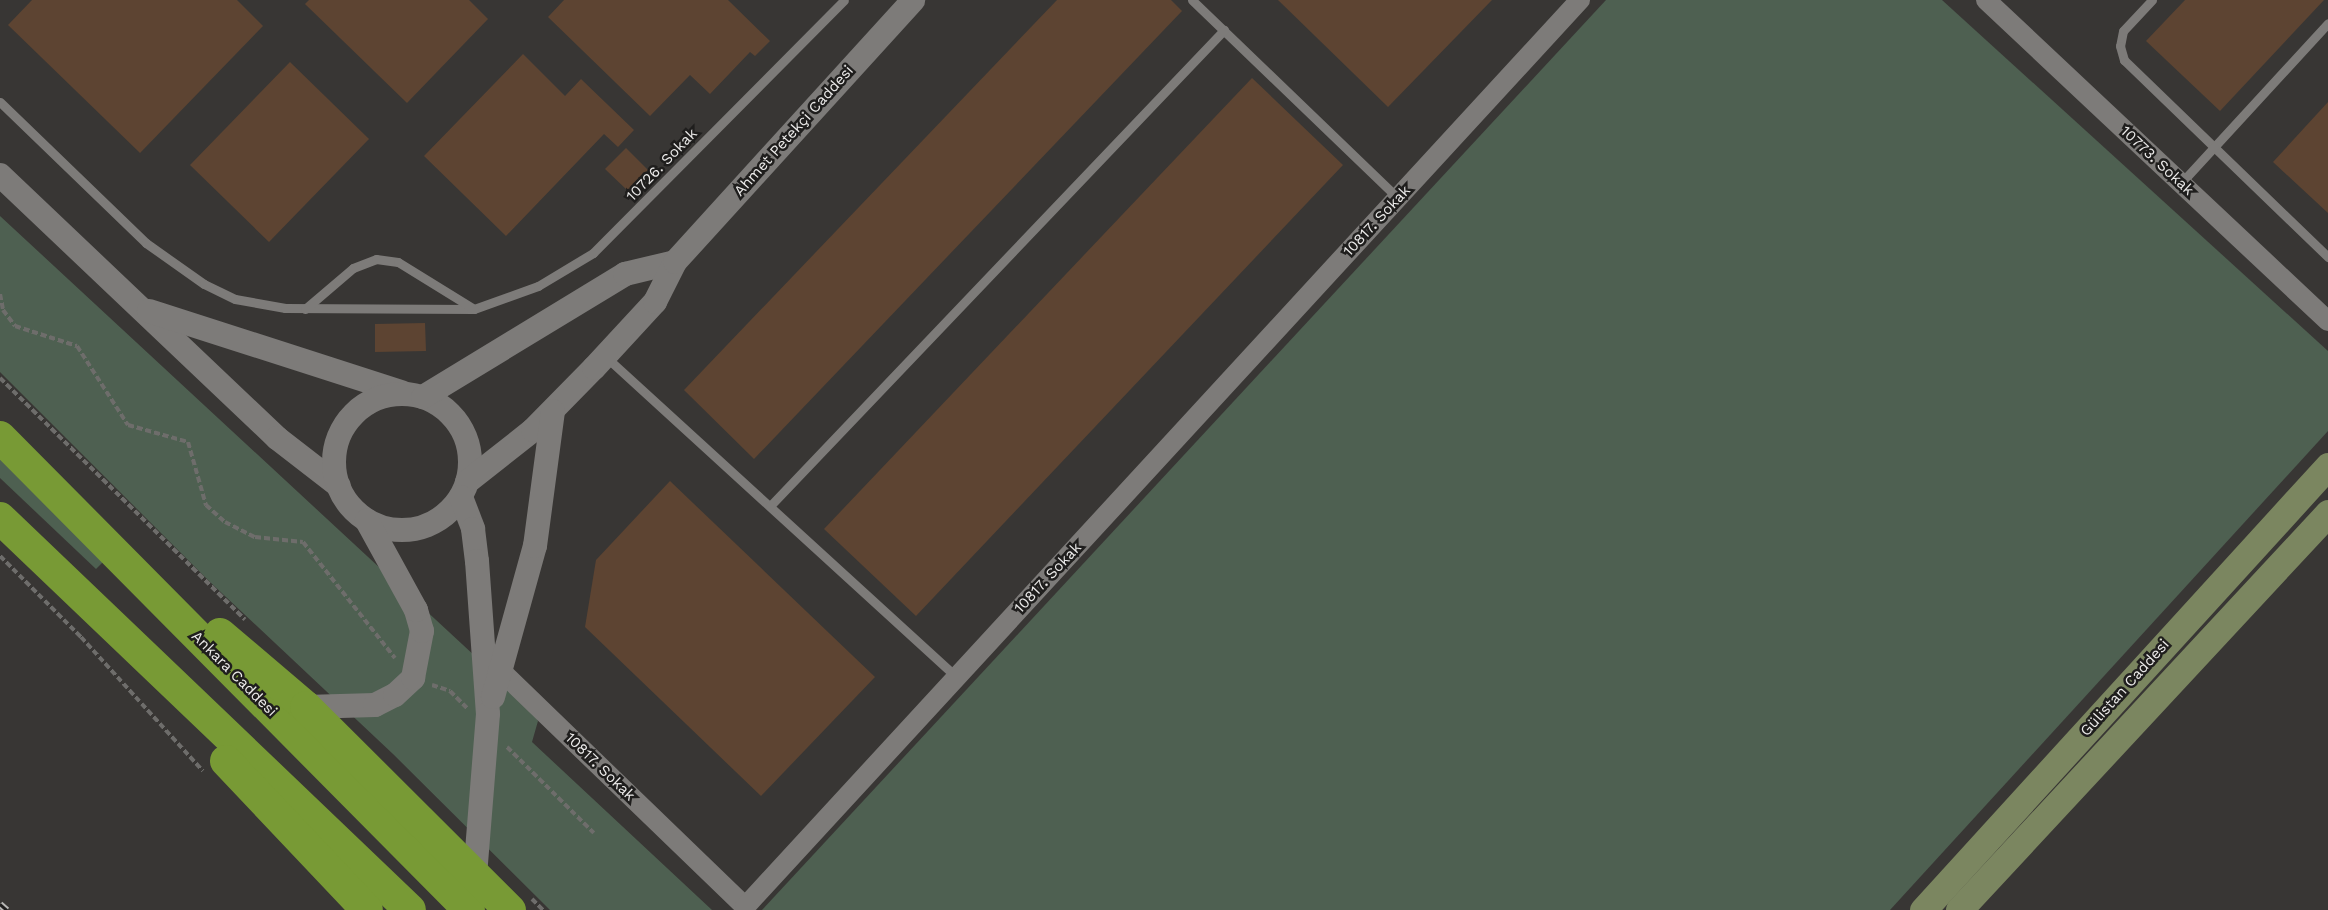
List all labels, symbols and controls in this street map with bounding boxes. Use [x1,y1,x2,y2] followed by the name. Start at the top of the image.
[731,62,857,200] street label: Ahmet Petekçi Caddesi
[2117,123,2197,199] street label: 10773. Sokak
[623,125,701,205] street label: 10726. Sokak
[1340,182,1414,260] street label: 10817. Sokak
[1011,539,1085,617] street label: 10817. Sokak
[187,627,281,721] street label: Ankara Caddesi
[2077,636,2173,740] street label: Gülistan Caddesi
[561,729,639,805] street label: 10817. Sokak

